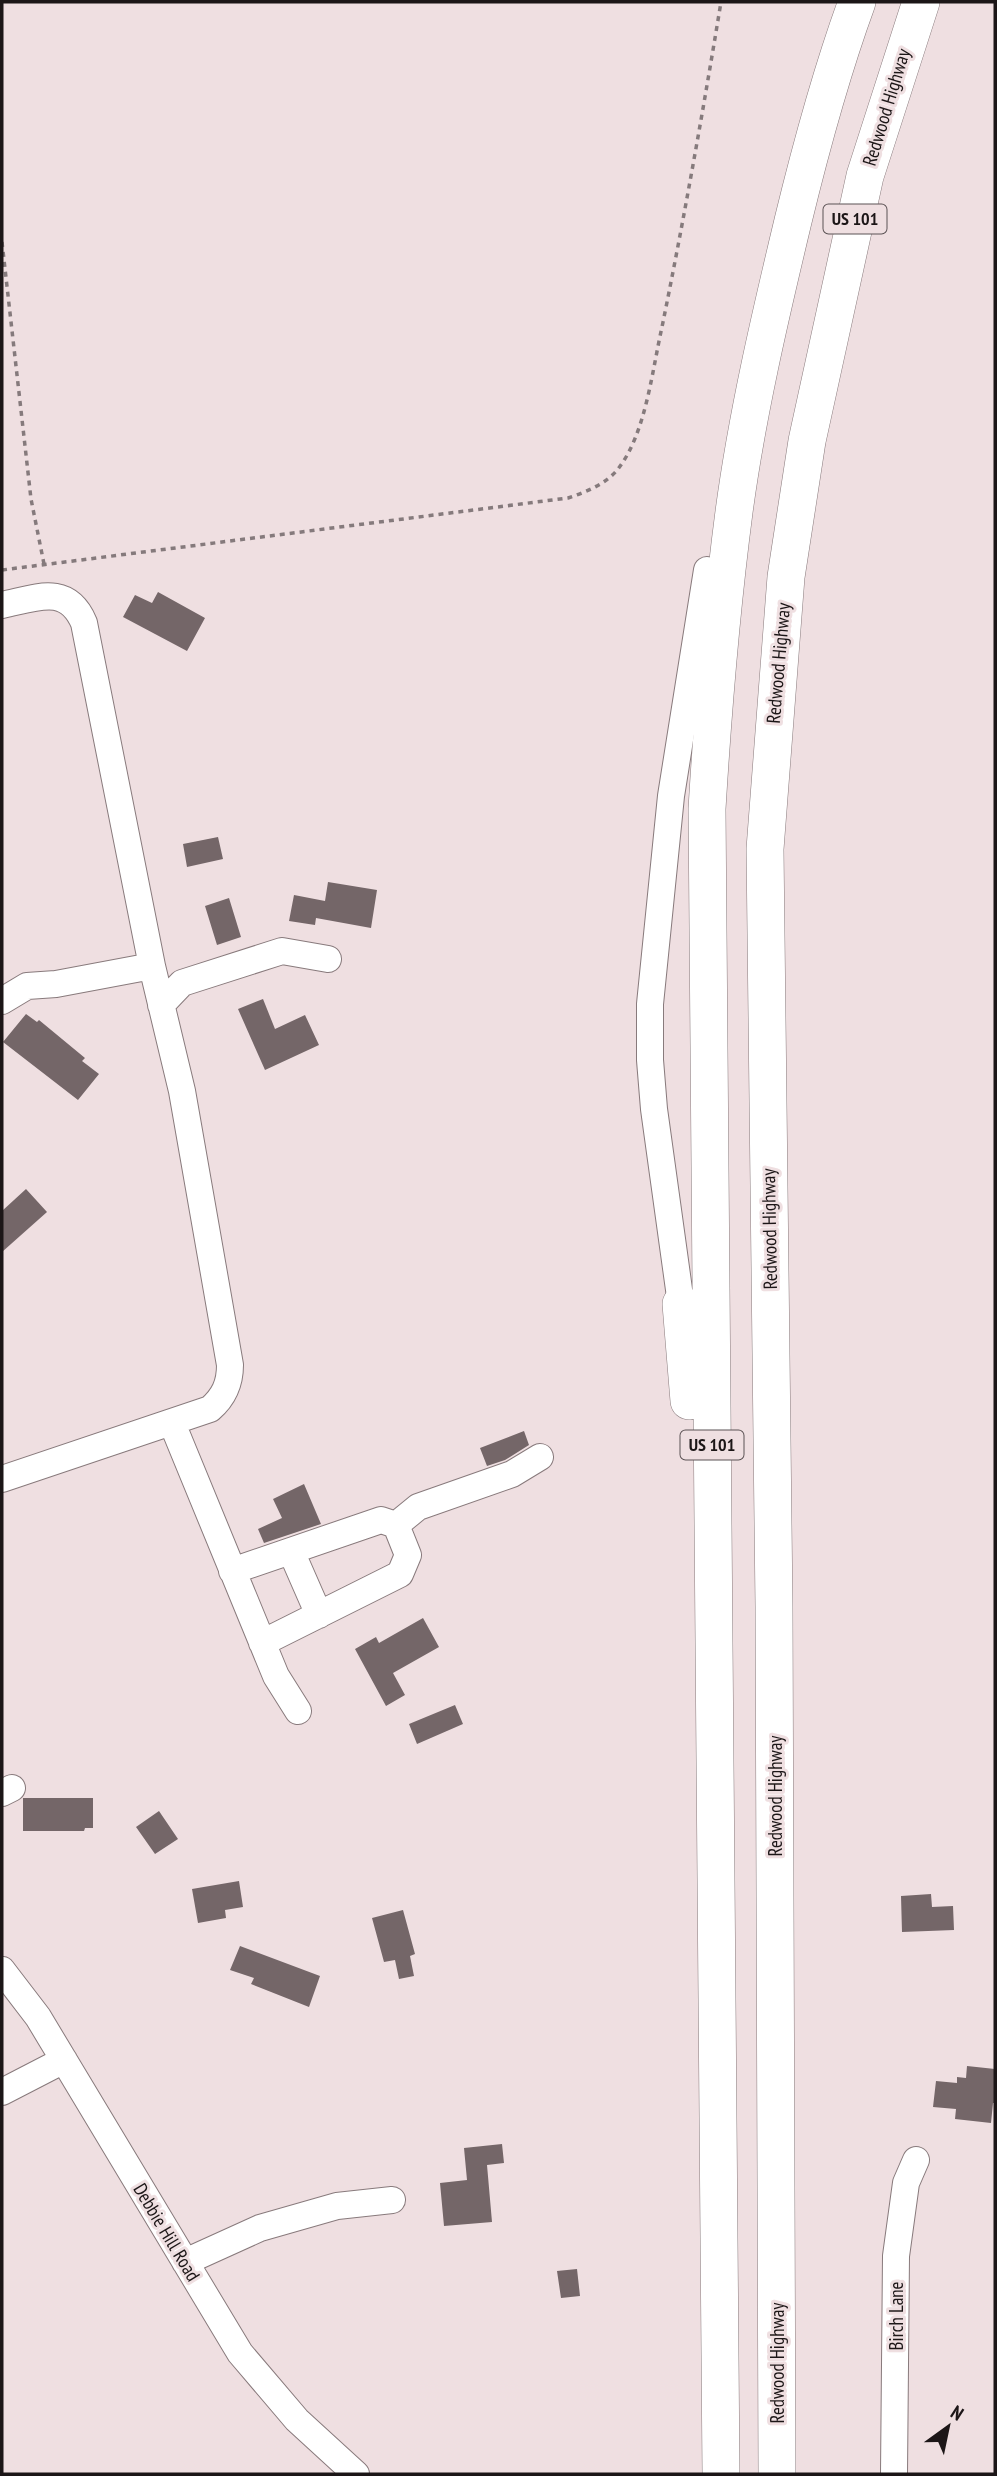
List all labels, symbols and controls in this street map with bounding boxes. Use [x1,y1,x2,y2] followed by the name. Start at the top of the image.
[857,45,915,168] street label: Redwood Highway
[824,204,886,233] road number: US 101
[761,601,795,724] street label: Redwood Highway
[756,1167,782,1290] street label: Redwood Highway
[680,1430,744,1460] road number: US 101
[763,1735,787,1857] street label: Redwood Highway
[128,2179,206,2285] street label: Debbie Hill Road
[884,2281,908,2350] street label: Birch Lane
[765,2302,789,2424] street label: Redwood Highway
[913,2392,983,2462] north arrow
[946,2400,968,2426] text: N

